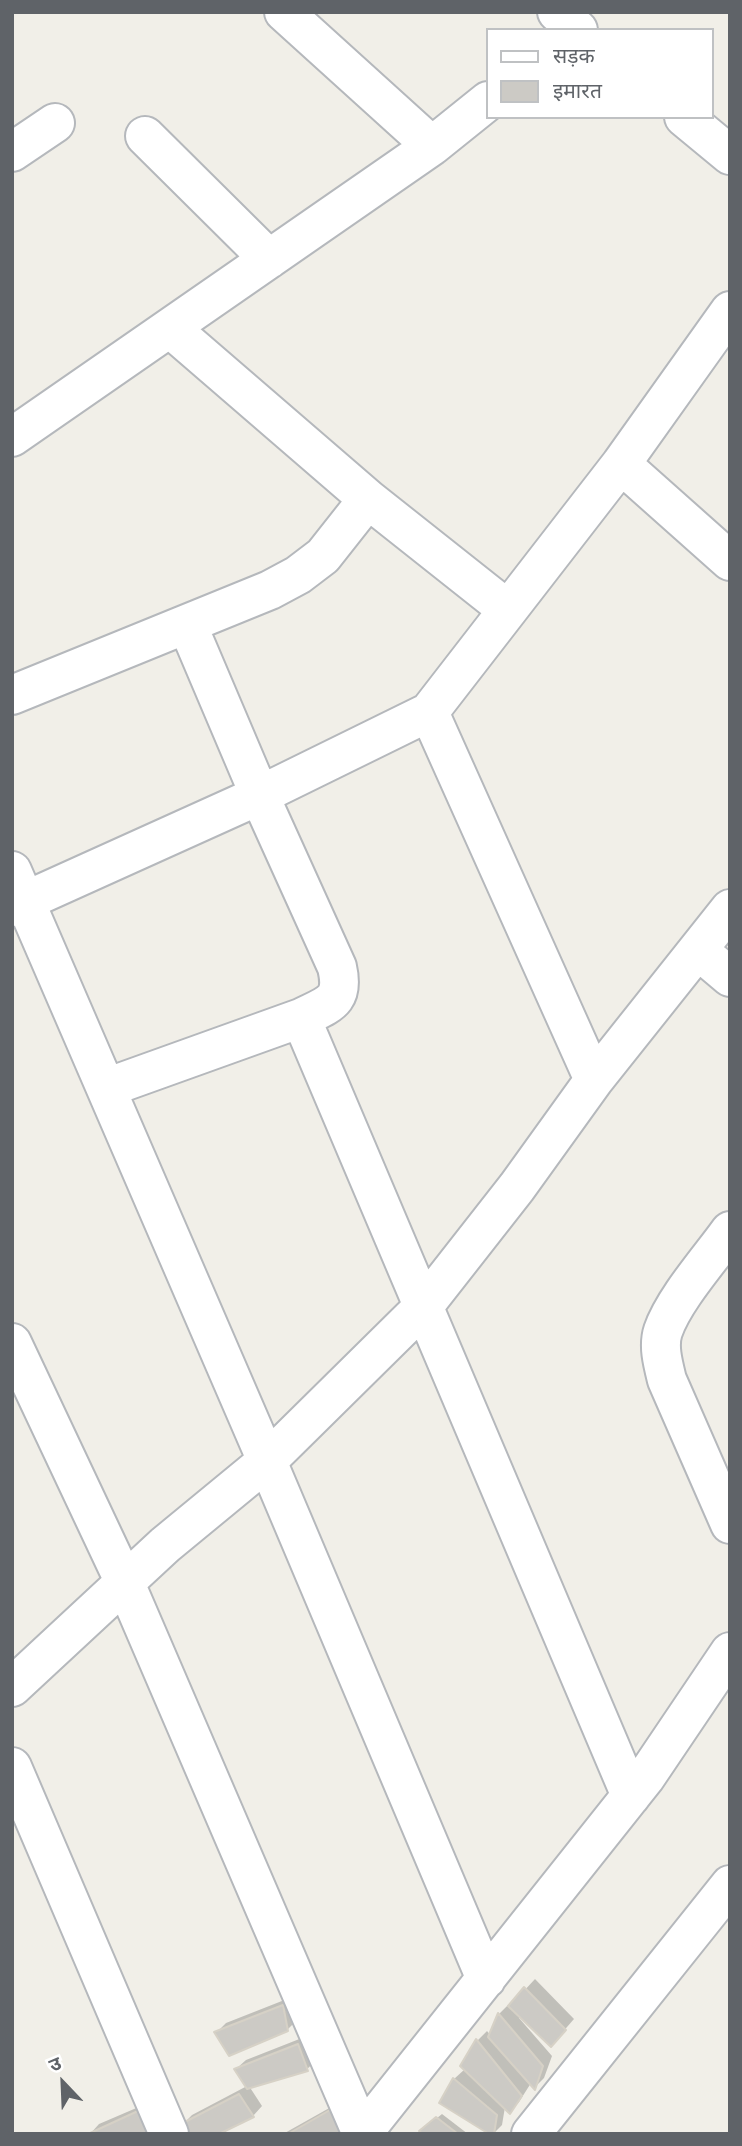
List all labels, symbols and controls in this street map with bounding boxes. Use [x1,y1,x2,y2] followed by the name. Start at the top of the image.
[486,28,714,119] legend
[553,42,595,68] text: सड़क
[553,77,602,103] text: इमारत
[28,2048,98,2118] north arrow
[45,2050,65,2077] text: उ

